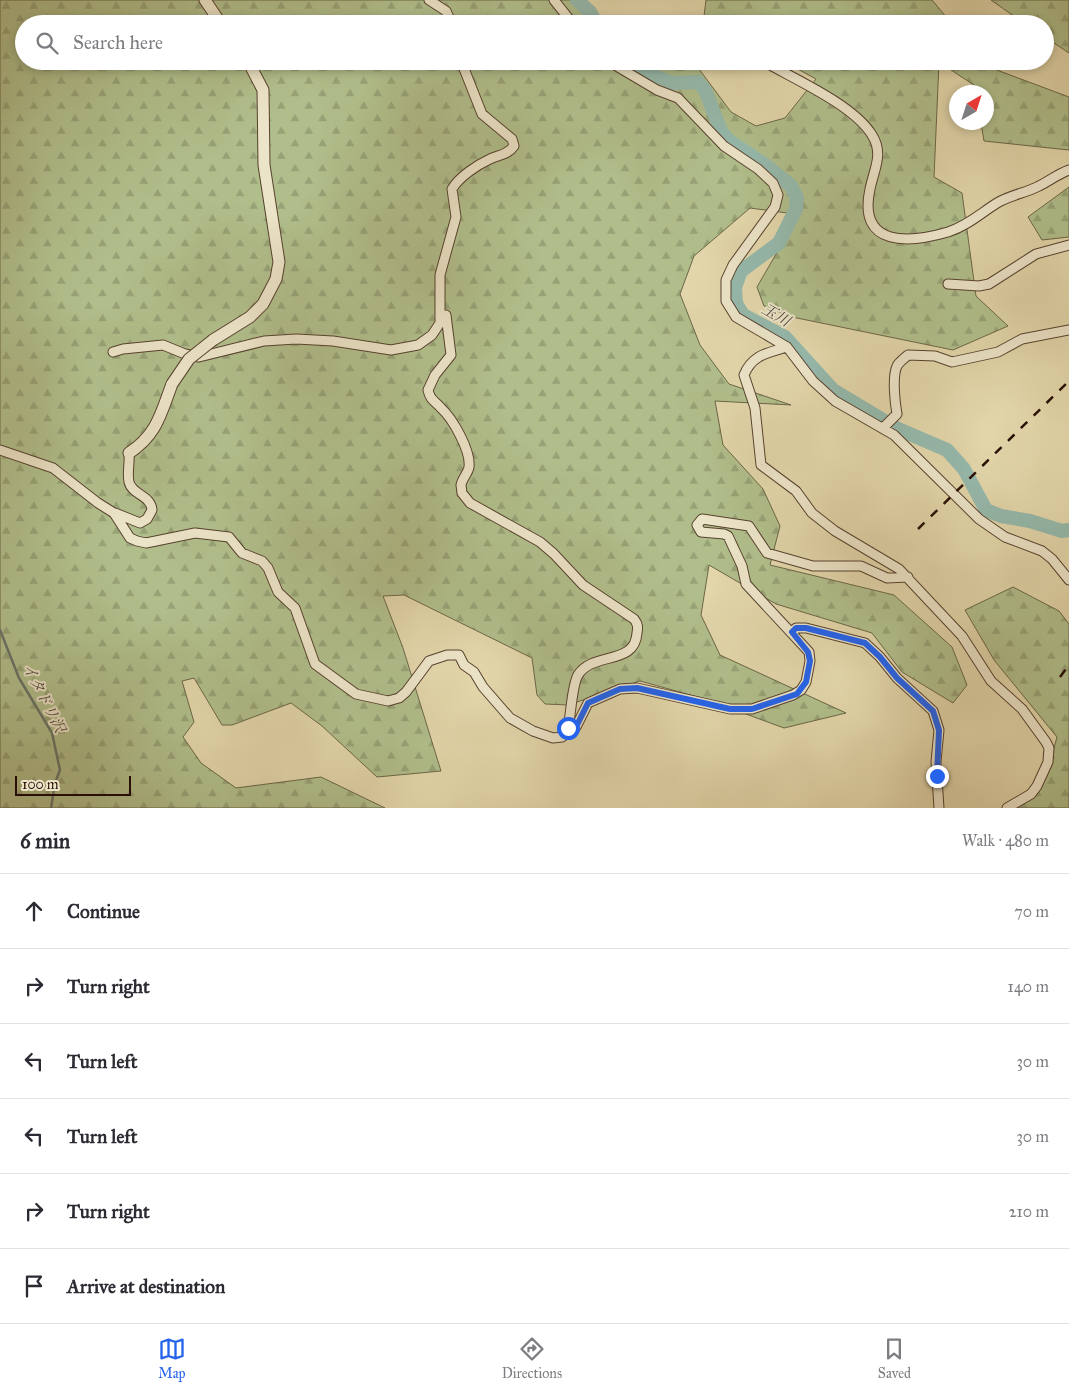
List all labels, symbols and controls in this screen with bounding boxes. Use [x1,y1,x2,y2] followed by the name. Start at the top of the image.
[15,15,1054,70] search box
[33,29,61,57] icon: search
[73,31,163,54] text: Search here
[949,85,994,130] north arrow
[759,300,795,331] water label: 玉川
[19,660,70,737] water label: イタドリ沢
[557,717,580,740] route start
[926,765,949,788] route end
[15,773,131,796] scale bar
[22,776,59,793] text: 100 m
[20,828,70,854] text: 6 min
[962,831,1049,850] text: Walk · 480 m
[20,897,48,925] icon: ahead
[67,900,140,923] text: Continue
[1014,902,1049,921] text: 70 m
[20,972,48,1000] icon: right
[67,975,150,998] text: Turn right
[1008,977,1049,996] text: 140 m
[20,1047,48,1075] icon: left
[67,1050,137,1073] text: Turn left
[1016,1052,1049,1071] text: 30 m
[20,1122,48,1150] icon: left
[67,1125,137,1148] text: Turn left
[1016,1127,1049,1146] text: 30 m
[20,1197,48,1225] icon: right
[67,1200,150,1223] text: Turn right
[1009,1202,1049,1221] text: 210 m
[20,1272,48,1300] icon: arrive
[67,1275,225,1298] text: Arrive at destination
[158,1335,186,1382] tab: Map
[502,1335,562,1382] tab: Directions
[878,1335,911,1382] tab: Saved

